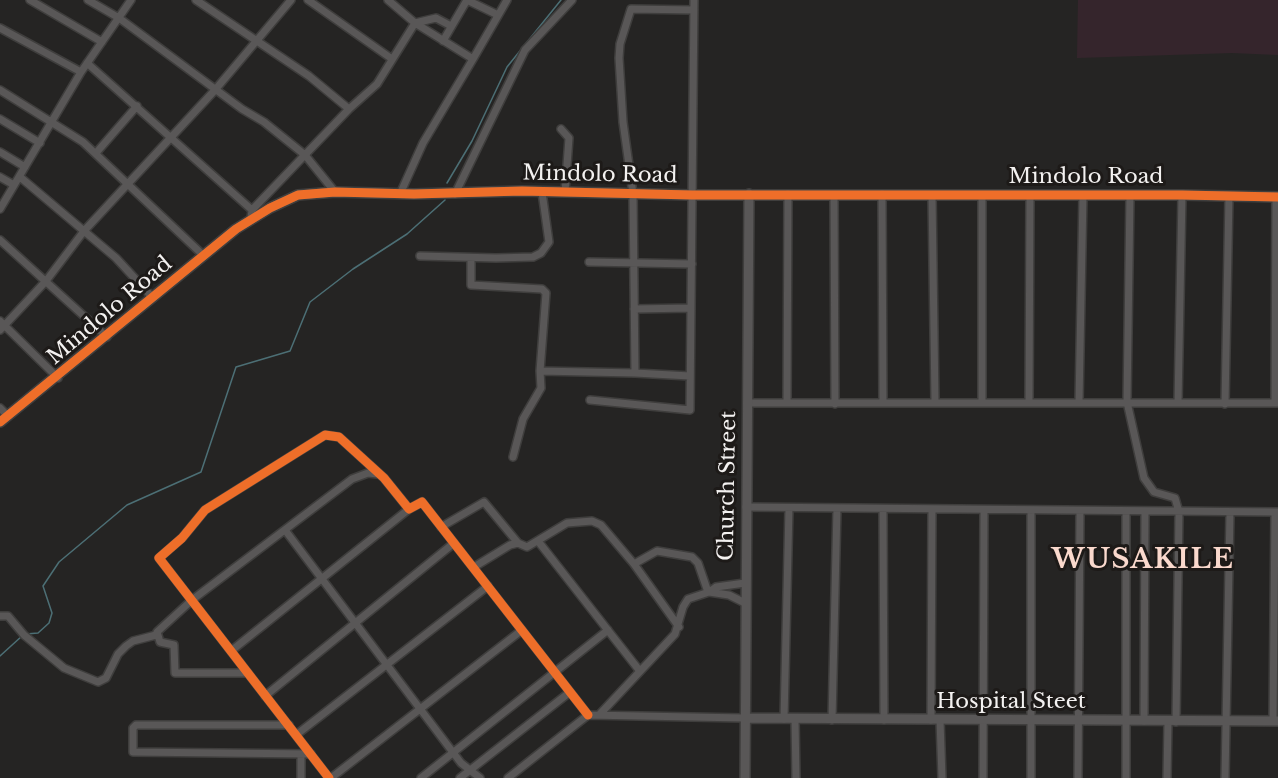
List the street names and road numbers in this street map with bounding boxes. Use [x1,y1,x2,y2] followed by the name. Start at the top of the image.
[522,161,678,189] street label: Mindolo Road
[1009,164,1163,190] street label: Mindolo Road
[43,252,177,370] street label: Mindolo Road
[714,411,742,561] street label: Church Street
[936,689,1086,715] street label: Hospital Steet

